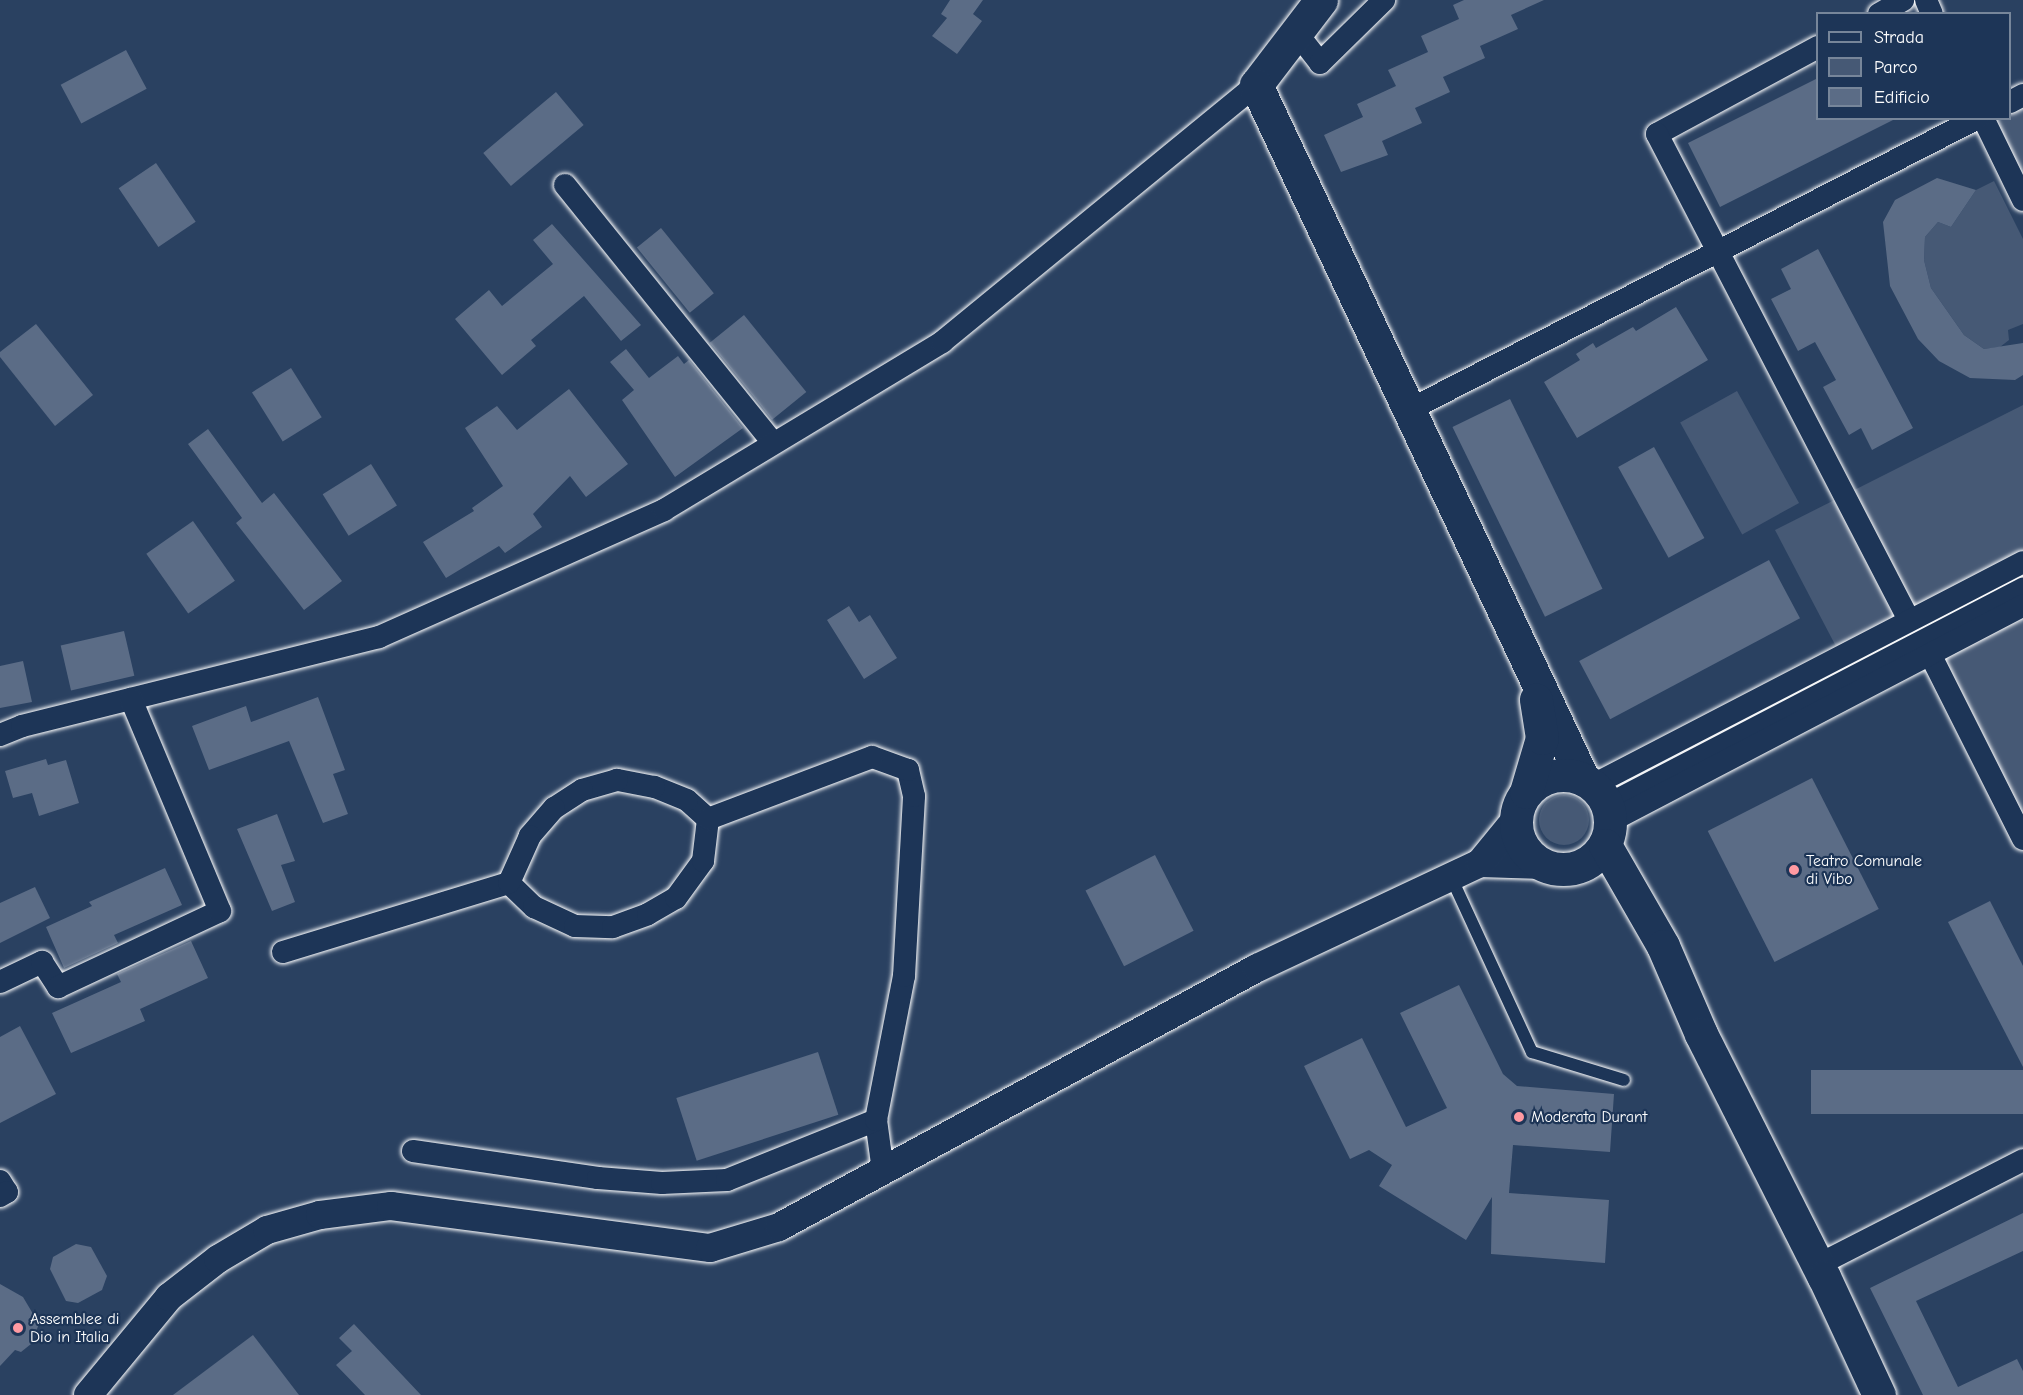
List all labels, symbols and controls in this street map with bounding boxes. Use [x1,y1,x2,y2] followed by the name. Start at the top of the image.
[1816,12,2011,120] legend
[1874,27,1924,48] text: Strada
[1874,57,1917,78] text: Parco
[1874,87,1930,108] text: Edificio
[1806,851,1922,889] place label: Teatro Comunale di Vibo
[1787,863,1801,877] marker: Teatro Comunale di Vibo
[1531,1107,1647,1127] place label: Moderata Durant
[1512,1110,1526,1124] marker: Moderata Durant
[30,1309,119,1347] place label: Assemblee di Dio in Italia
[11,1321,25,1335] marker: Assemblee di Dio in Italia

